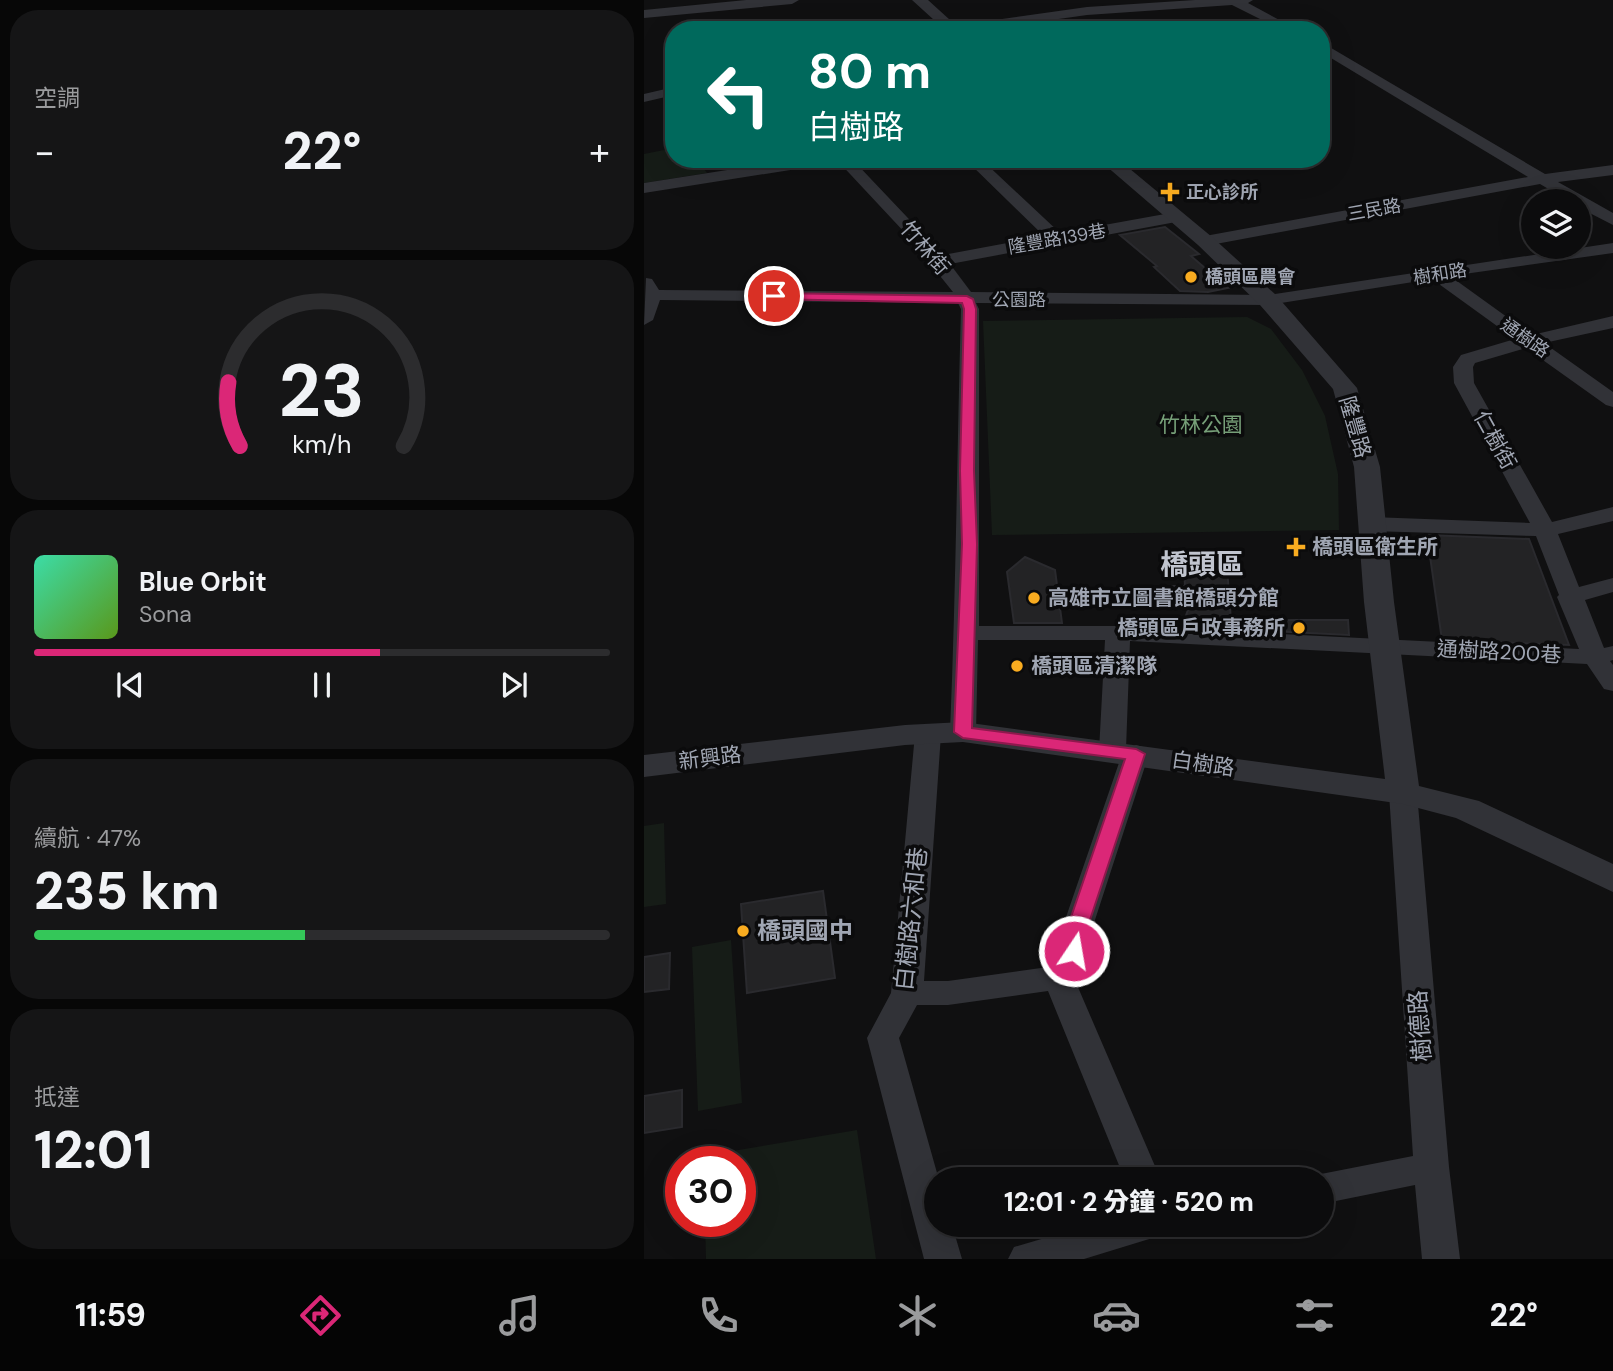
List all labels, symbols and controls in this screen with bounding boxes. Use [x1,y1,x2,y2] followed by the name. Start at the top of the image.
[808,39,931,103] text: 80 m
[693,49,784,140] icon: left
[34,83,80,113] text: 空調
[808,106,904,148] text: 白樹路
[282,117,362,185] text: 22°
[34,127,55,177] text: −
[589,127,610,177] text: +
[1186,180,1258,204] place label: 正心診所
[1160,182,1180,202] marker: 正心診所
[1521,189,1591,259] map controls
[1521,189,1591,259] button: layers
[1345,193,1403,227] street label: 三民路
[894,215,956,281] street label: 竹林街
[1006,219,1108,259] street label: 隆豐路139巷
[1411,258,1469,290] street label: 樹和路
[1205,265,1296,289] place label: 橋頭區農會
[744,266,804,326] pin
[1183,269,1199,285] marker: 橋頭區農會
[755,277,793,315] icon: arrive
[992,288,1046,312] street label: 公園路
[1496,313,1554,363] street label: 通樹路
[279,344,365,439] text: 23
[1333,393,1377,461] street label: 隆豐路
[1467,406,1523,474] street label: 仁樹街
[1159,411,1243,439] park label: 竹林公園
[292,427,352,460] text: km/h
[1312,533,1438,561] place label: 橋頭區衛生所
[1286,537,1306,557] marker: 橋頭區衛生所
[1160,546,1244,583] district label: 橋頭區
[139,565,267,599] text: Blue Orbit
[1048,584,1279,612] place label: 高雄市立圖書館橋頭分館
[1026,590,1042,606] marker: 高雄市立圖書館橋頭分館
[139,599,192,629] text: Sona
[1117,614,1285,642] place label: 橋頭區戶政事務所
[1291,620,1307,636] marker: 橋頭區戶政事務所
[1436,635,1562,669] street label: 通樹路200巷
[1031,652,1158,680] place label: 橋頭區清潔隊
[1009,658,1025,674] marker: 橋頭區清潔隊
[111,666,149,704] icon: previous
[303,666,341,704] icon: pause
[495,666,533,704] icon: next
[677,740,743,776] street label: 新興路
[1170,746,1236,782] street label: 白樹路
[34,823,141,853] text: 續航 · 47%
[888,846,933,992] street label: 白樹路六和巷
[34,857,220,925] text: 235 km
[1037,914,1111,988] position arrow
[757,915,853,946] place label: 橋頭國中
[735,923,751,939] marker: 橋頭國中
[1402,989,1437,1063] street label: 樹德路
[34,1082,80,1112] text: 抵達
[34,1116,153,1184] text: 12:01
[665,1146,756,1237] speed limit sign: 30
[1004,1185,1254,1219] text: 12:01 · 2 分鐘 · 520 m
[296,1291,345,1340] icon: directions
[495,1291,544,1340] icon: music
[694,1291,743,1340] icon: phone
[893,1291,942,1340] icon: climate
[1092,1291,1141,1340] icon: car
[1290,1291,1339,1340] icon: filters
[75,1294,146,1336] text: 11:59
[1489,1294,1538,1336] text: 22°

